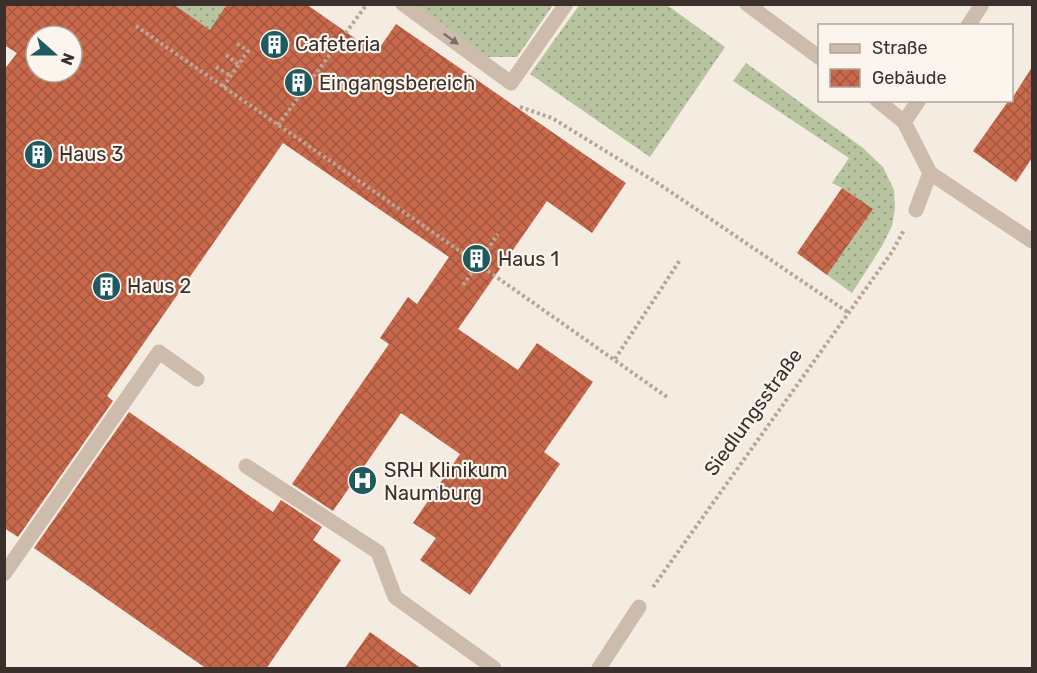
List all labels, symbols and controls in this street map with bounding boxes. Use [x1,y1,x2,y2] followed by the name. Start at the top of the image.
[24,24,84,84] north arrow
[818,24,1013,102] legend
[258,28,290,60] building icon: Cafeteria
[295,32,380,56] place label: Cafeteria
[442,33,458,45] one-way arrow
[872,37,928,59] text: Straße
[57,50,78,68] text: N
[282,67,314,99] building icon: Eingangsbereich
[872,67,947,89] text: Gebäude
[319,71,475,95] place label: Eingangsbereich
[22,138,54,170] building icon: Haus 3
[59,142,123,166] place label: Haus 3
[461,243,493,275] building icon: Haus 1
[498,247,559,271] place label: Haus 1
[90,270,122,302] building icon: Haus 2
[127,274,191,298] place label: Haus 2
[699,344,807,480] street label: Siedlungsstraße
[384,458,508,505] place label: SRH Klinikum Naumburg
[347,465,379,497] hospital icon: SRH Klinikum Naumburg

